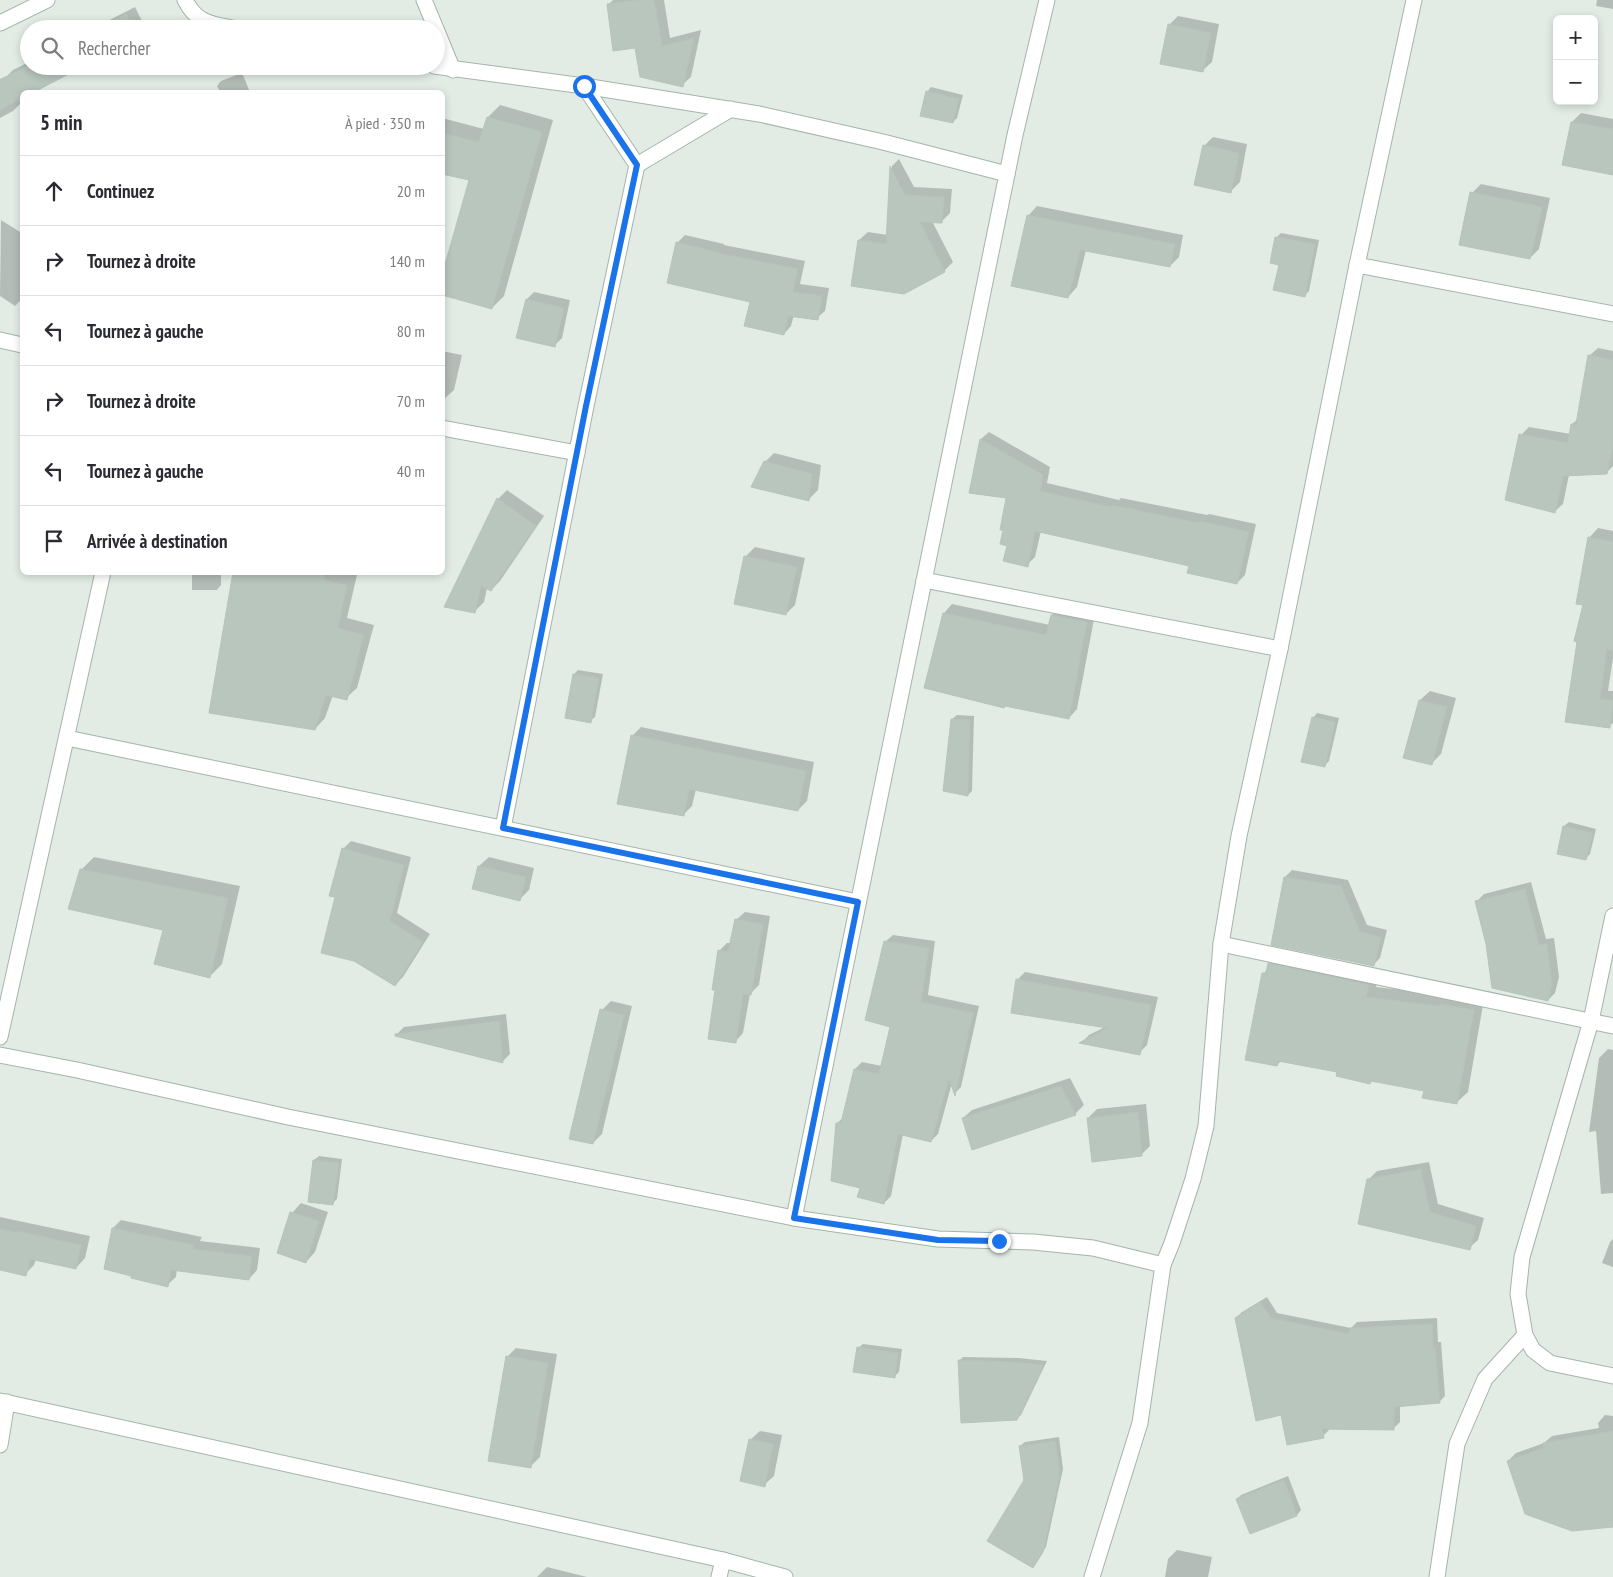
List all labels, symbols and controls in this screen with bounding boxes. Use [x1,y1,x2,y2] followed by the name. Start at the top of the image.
[1553,15,1598,105] map controls
[1553,15,1598,60] button: +
[20,20,445,75] search box
[38,34,66,62] icon: search
[78,36,150,60] text: Rechercher
[1553,60,1598,105] button: −
[573,75,596,98] route start
[40,109,82,136] text: 5 min
[345,113,425,133] text: À pied · 350 m
[40,177,68,205] icon: ahead
[87,179,154,203] text: Continuez
[397,181,425,201] text: 20 m
[40,247,68,275] icon: right
[87,249,196,273] text: Tournez à droite
[390,251,425,271] text: 140 m
[40,317,68,345] icon: left
[87,319,204,343] text: Tournez à gauche
[397,321,425,341] text: 80 m
[40,387,68,415] icon: right
[87,389,196,413] text: Tournez à droite
[397,391,425,411] text: 70 m
[40,457,68,485] icon: left
[87,459,204,483] text: Tournez à gauche
[397,461,425,481] text: 40 m
[40,527,68,555] icon: arrive
[87,529,228,553] text: Arrivée à destination
[988,1230,1011,1253] route end

